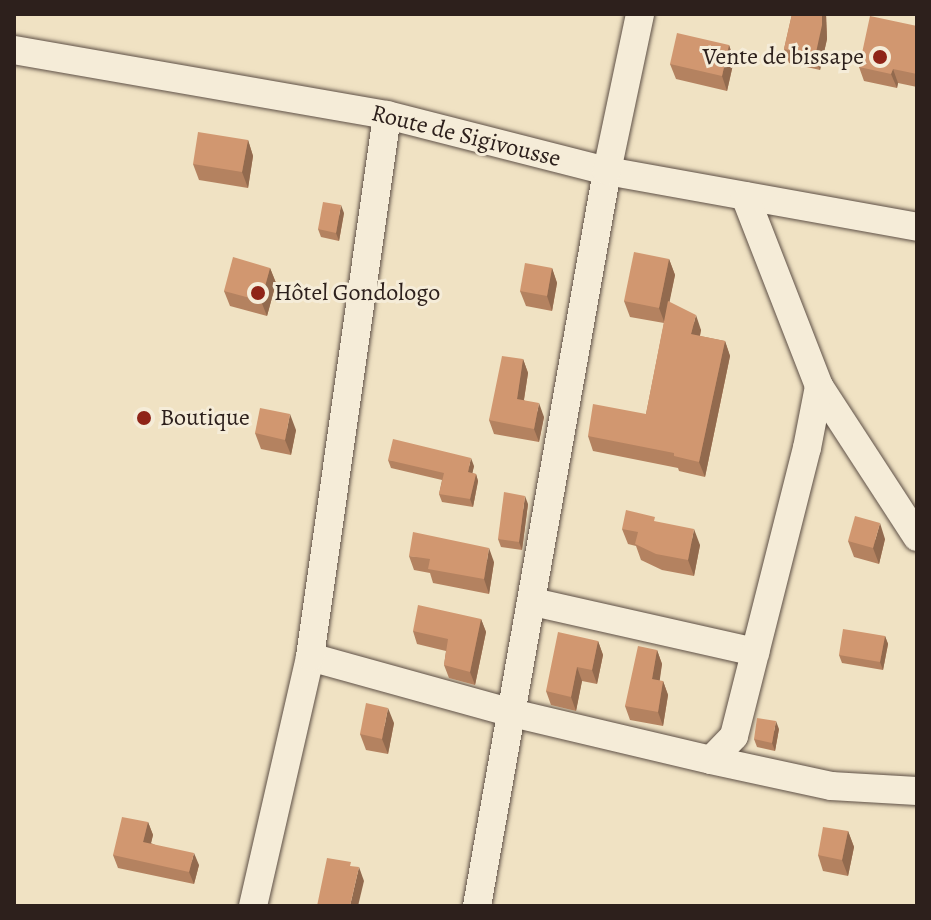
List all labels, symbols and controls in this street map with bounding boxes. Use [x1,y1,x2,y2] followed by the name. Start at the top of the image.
[703,43,864,71] place label: Vente de bissape
[871,48,889,66] marker: Vente de bissape
[368,99,564,173] street label: Route de Sigivousse
[274,279,440,307] place label: Hôtel Gondologo
[249,284,267,302] marker: Hôtel Gondologo
[160,404,250,432] place label: Boutique
[135,409,153,427] marker: Boutique

